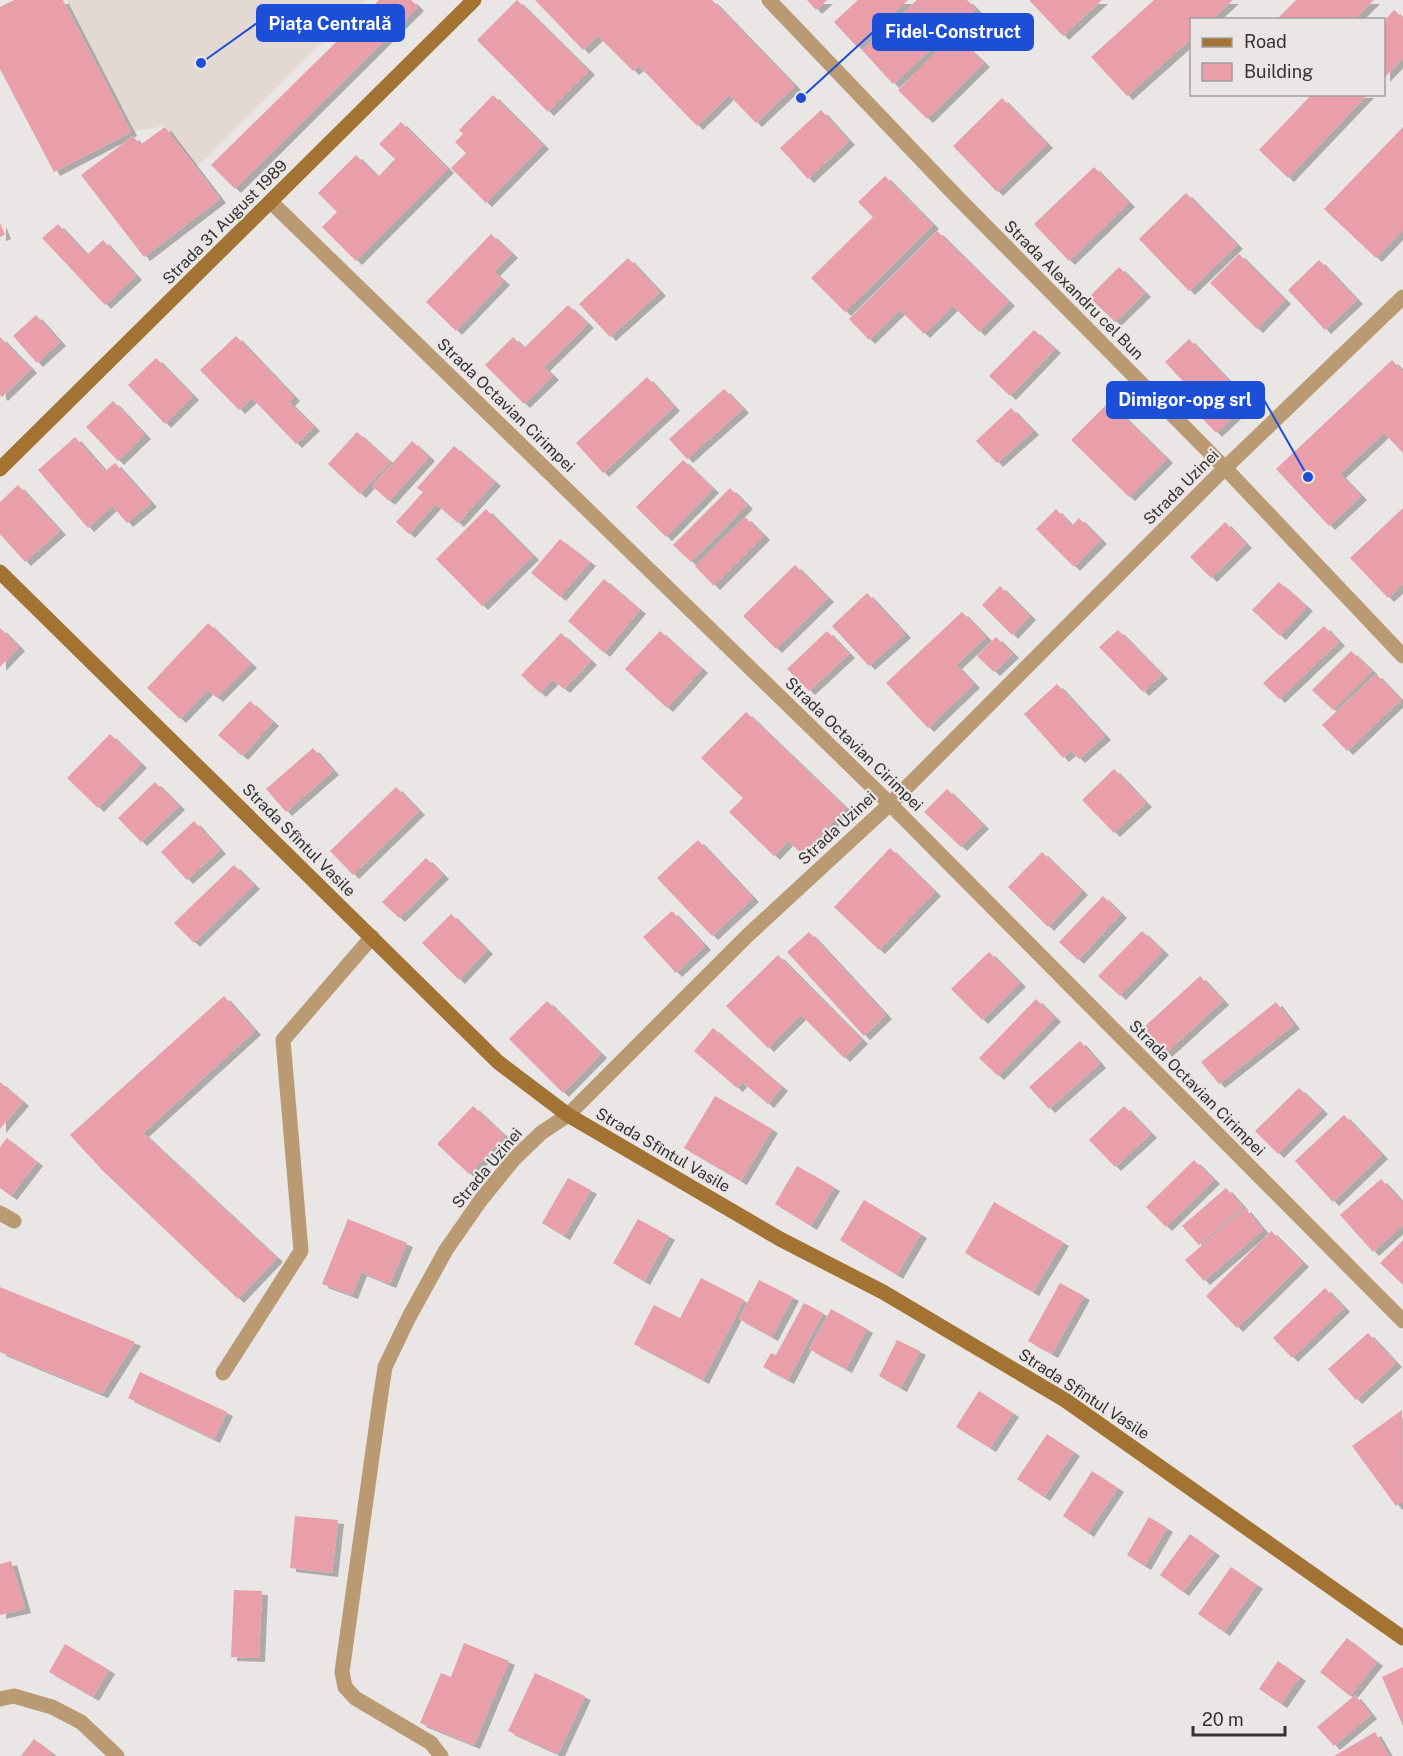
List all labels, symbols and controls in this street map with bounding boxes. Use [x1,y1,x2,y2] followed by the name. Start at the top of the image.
[257,5,404,41] callout: Piața Centrală
[269,13,391,34] text: Piața Centrală
[873,14,1033,50] callout: Fidel-Construct
[1190,18,1385,96] legend
[885,21,1021,42] text: Fidel-Construct
[1244,31,1287,52] text: Road
[1244,61,1313,82] text: Building
[159,156,291,288] street label: Strada 31 August 1989
[1000,216,1148,364] street label: Strada Alexandru cel Bun
[433,334,579,476] street label: Strada Octavian Cirimpei
[1107,382,1264,418] callout: Dimigor-opg srl
[1118,389,1252,410] text: Dimigor-opg srl
[1139,445,1223,529] street label: Strada Uzinei
[781,673,927,815] street label: Strada Octavian Cirimpei
[239,780,359,900] street label: Strada Sfîntul Vasile
[794,787,880,869] street label: Strada Uzinei
[1125,1016,1269,1160] street label: Strada Octavian Cirimpei
[592,1104,734,1196] street label: Strada Sfîntul Vasile
[448,1124,526,1212] street label: Strada Uzinei
[1015,1345,1153,1443] street label: Strada Sfîntul Vasile
[1193,1699,1284,1737] scale bar
[1202,1709,1244,1730] text: 20 m

